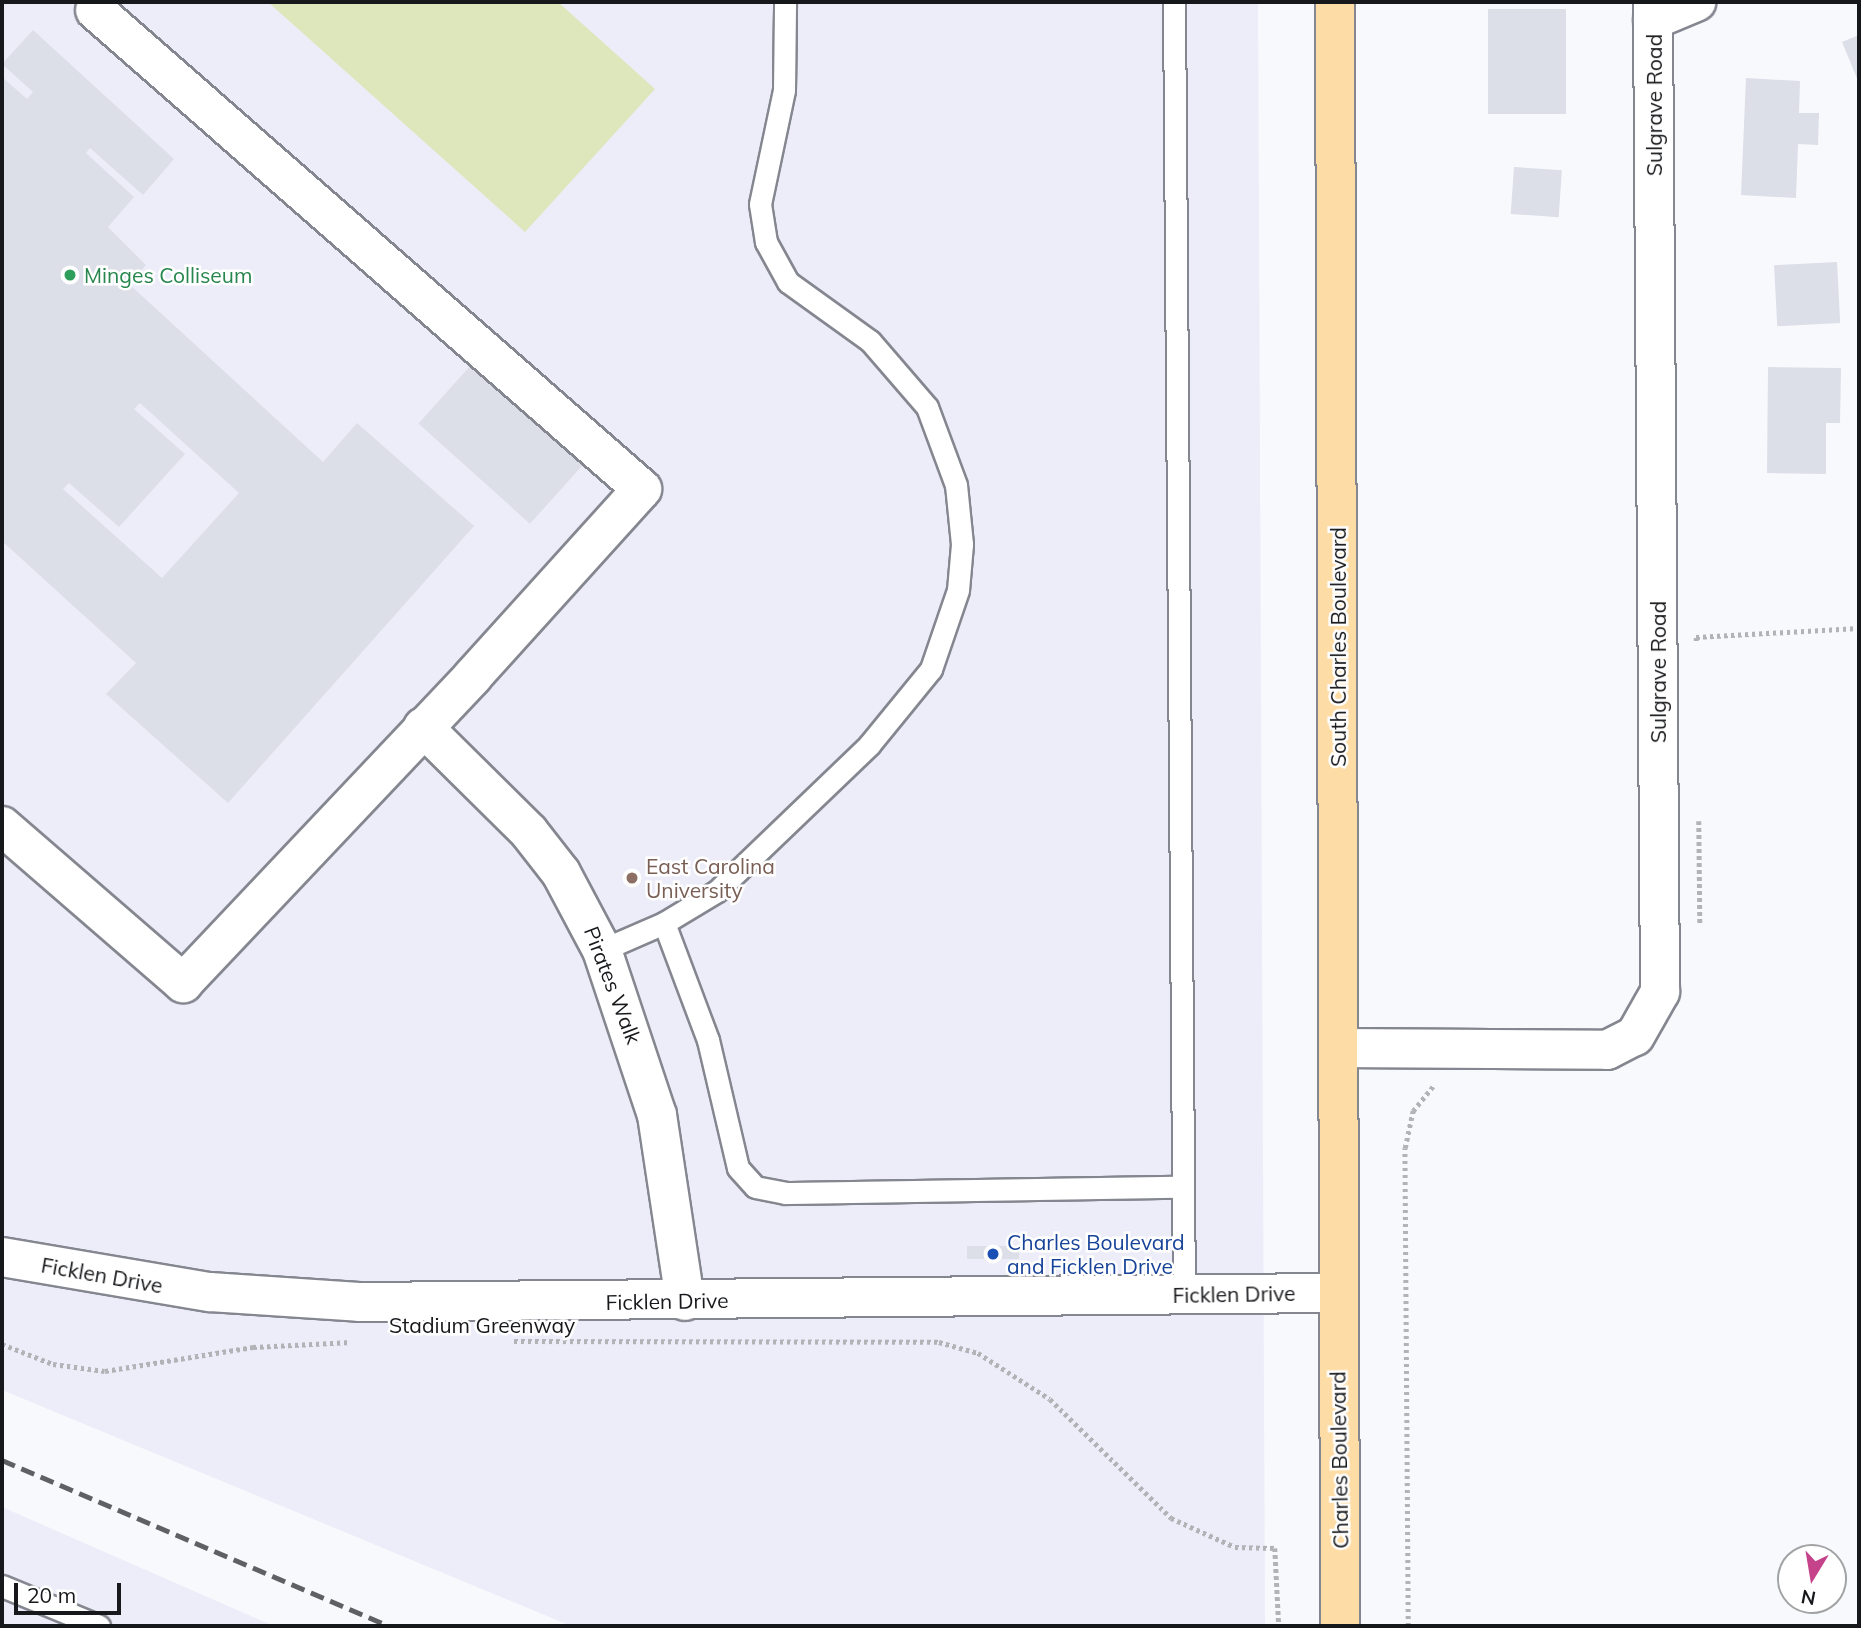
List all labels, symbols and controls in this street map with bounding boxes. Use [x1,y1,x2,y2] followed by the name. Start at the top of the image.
[1641,34,1667,176] street label: Sulgrave Road
[84,262,252,288] place label: Minges Colliseum
[62,267,78,283] marker: Minges Colliseum
[1325,527,1351,767] street label: South Charles Boulevard
[1645,601,1671,743] street label: Sulgrave Road
[646,853,775,903] place label: East Carolina University
[624,870,640,886] marker: East Carolina University
[579,923,647,1047] street label: Pirates Walk
[1007,1229,1185,1279] place label: Charles Boulevard and Ficklen Drive
[985,1246,1001,1262] marker: Charles Boulevard and Ficklen Drive
[39,1252,165,1298] street label: Ficklen Drive
[1172,1280,1296,1308] street label: Ficklen Drive
[605,1287,729,1315] street label: Ficklen Drive
[389,1312,575,1338] street label: Stadium Greenway
[1325,1371,1353,1549] street label: Charles Boulevard
[1777,1544,1847,1614] north arrow
[18,1568,124,1612] scale bar
[27,1582,76,1608] text: 20 m
[1799,1585,1818,1611] text: N

